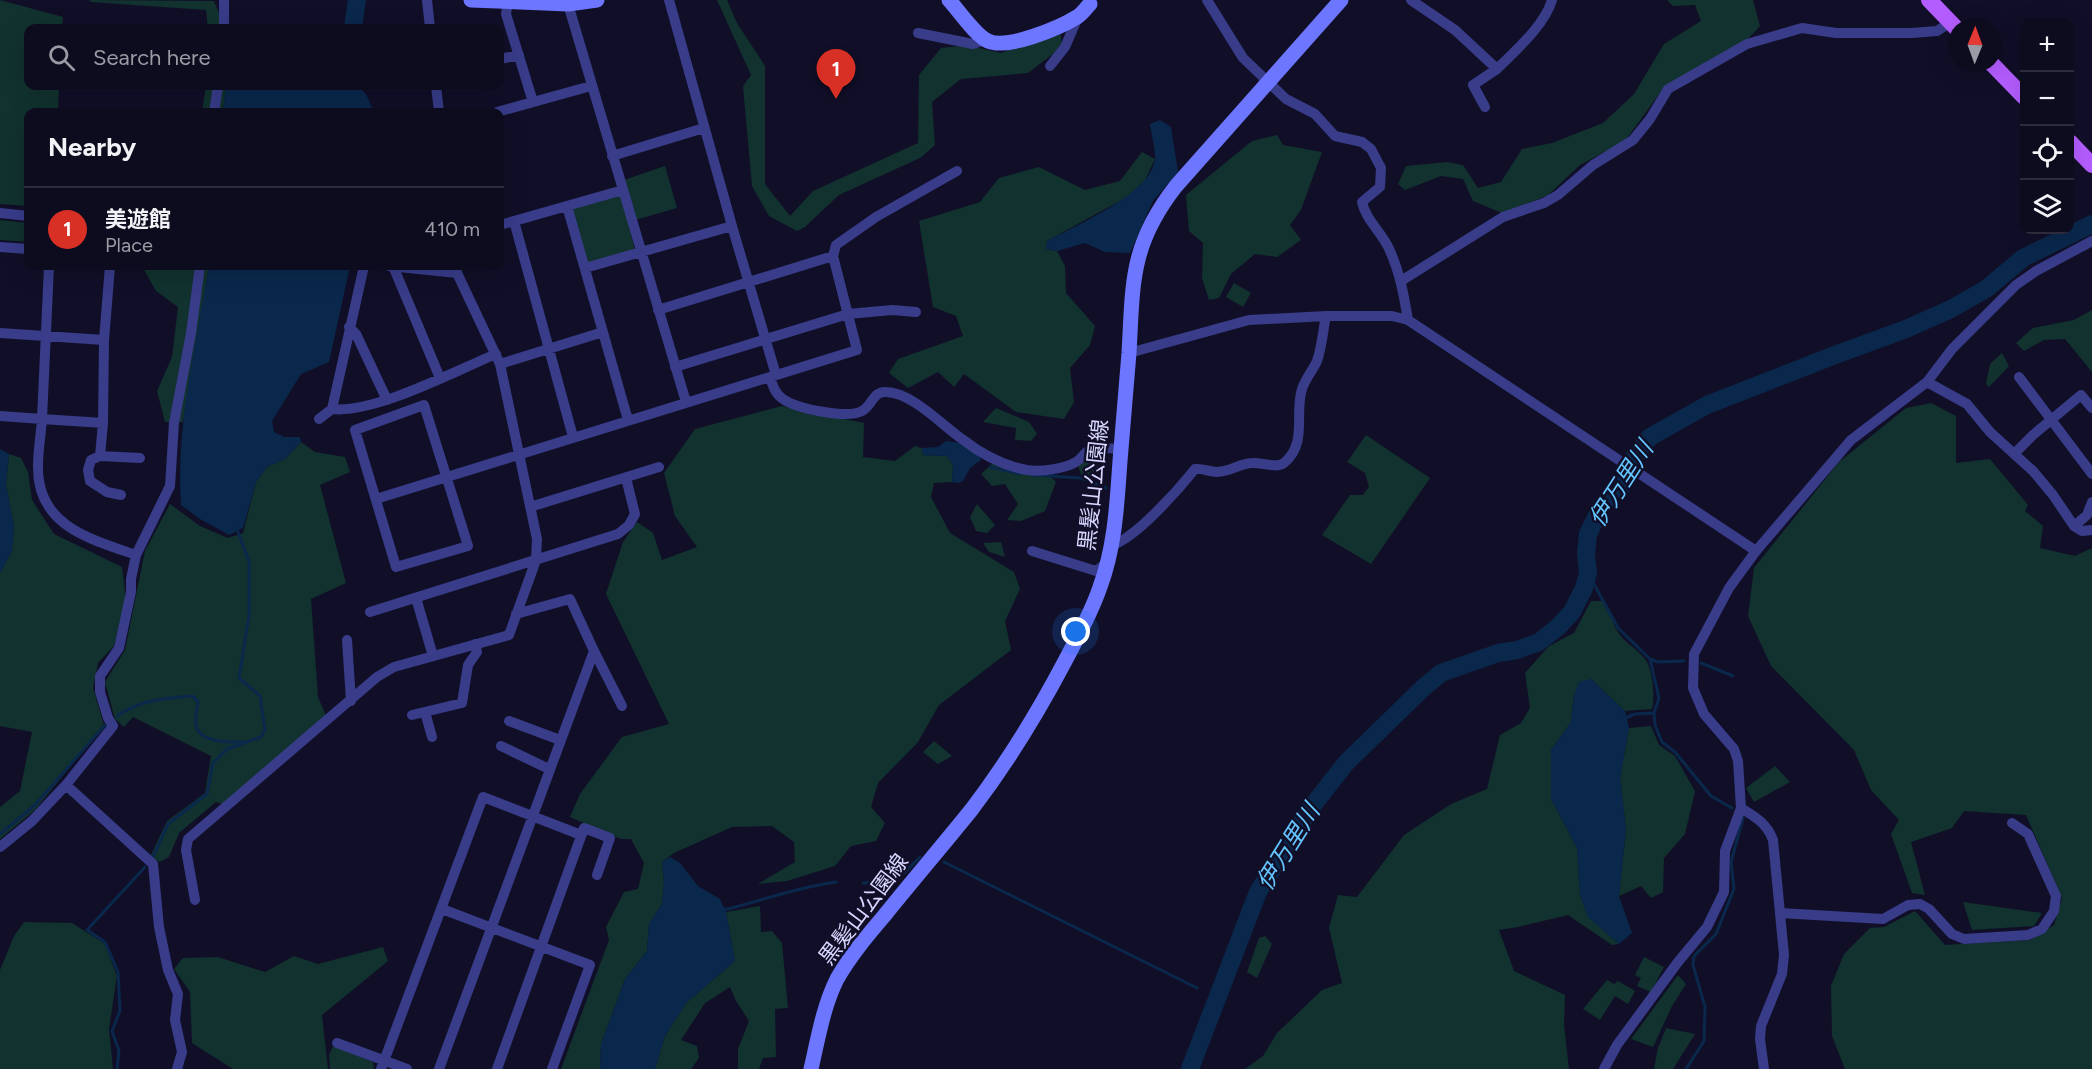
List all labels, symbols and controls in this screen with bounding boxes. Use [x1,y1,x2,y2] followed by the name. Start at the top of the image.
[1948,18,2002,72] north arrow
[2020,18,2074,234] map controls
[2020,18,2074,72] button: +
[24,24,504,90] search box
[45,41,78,74] icon: search
[93,44,211,71] text: Search here
[816,50,856,99] pin: 1
[2020,72,2074,126] button: −
[2020,126,2074,180] button: locate
[48,131,136,163] text: Nearby
[2020,180,2074,234] button: layers
[105,206,171,233] text: 美遊館
[63,217,72,241] text: 1
[425,217,480,241] text: 410 m
[105,233,153,257] text: Place
[1073,418,1114,552] street label: 黒髪山公園線
[1582,433,1661,532] water label: 伊万里川
[1061,617,1090,646] your location
[1250,796,1327,895] water label: 伊万里川
[813,848,914,970] street label: 黒髪山公園線

